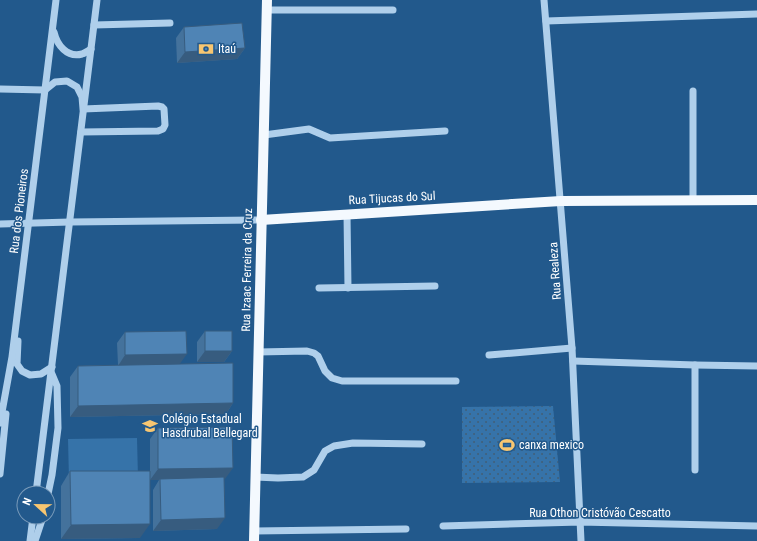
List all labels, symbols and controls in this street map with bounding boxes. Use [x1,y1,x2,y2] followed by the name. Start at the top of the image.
[197,40,215,58] bank icon: Itaú
[218,42,236,56] place label: Itaú
[7,168,31,254] street label: Rua dos Pioneiros
[348,189,436,207] street label: Rua Tijucas do Sul
[239,208,255,332] street label: Rua Izaac Ferreira da Cruz
[546,241,564,300] street label: Rua Realeza
[162,412,258,440] place label: Colégio Estadual Hasdrubal Bellegard
[141,417,159,435] school or university icon: Colégio Estadual Hasdrubal Bellegard
[498,436,516,454] sports icon: canxa mexico
[519,438,584,452] place label: canxa mexico
[16,485,56,525] north arrow
[20,496,35,507] text: N
[529,506,671,520] street label: Rua Othon Cristóvão Cescatto

